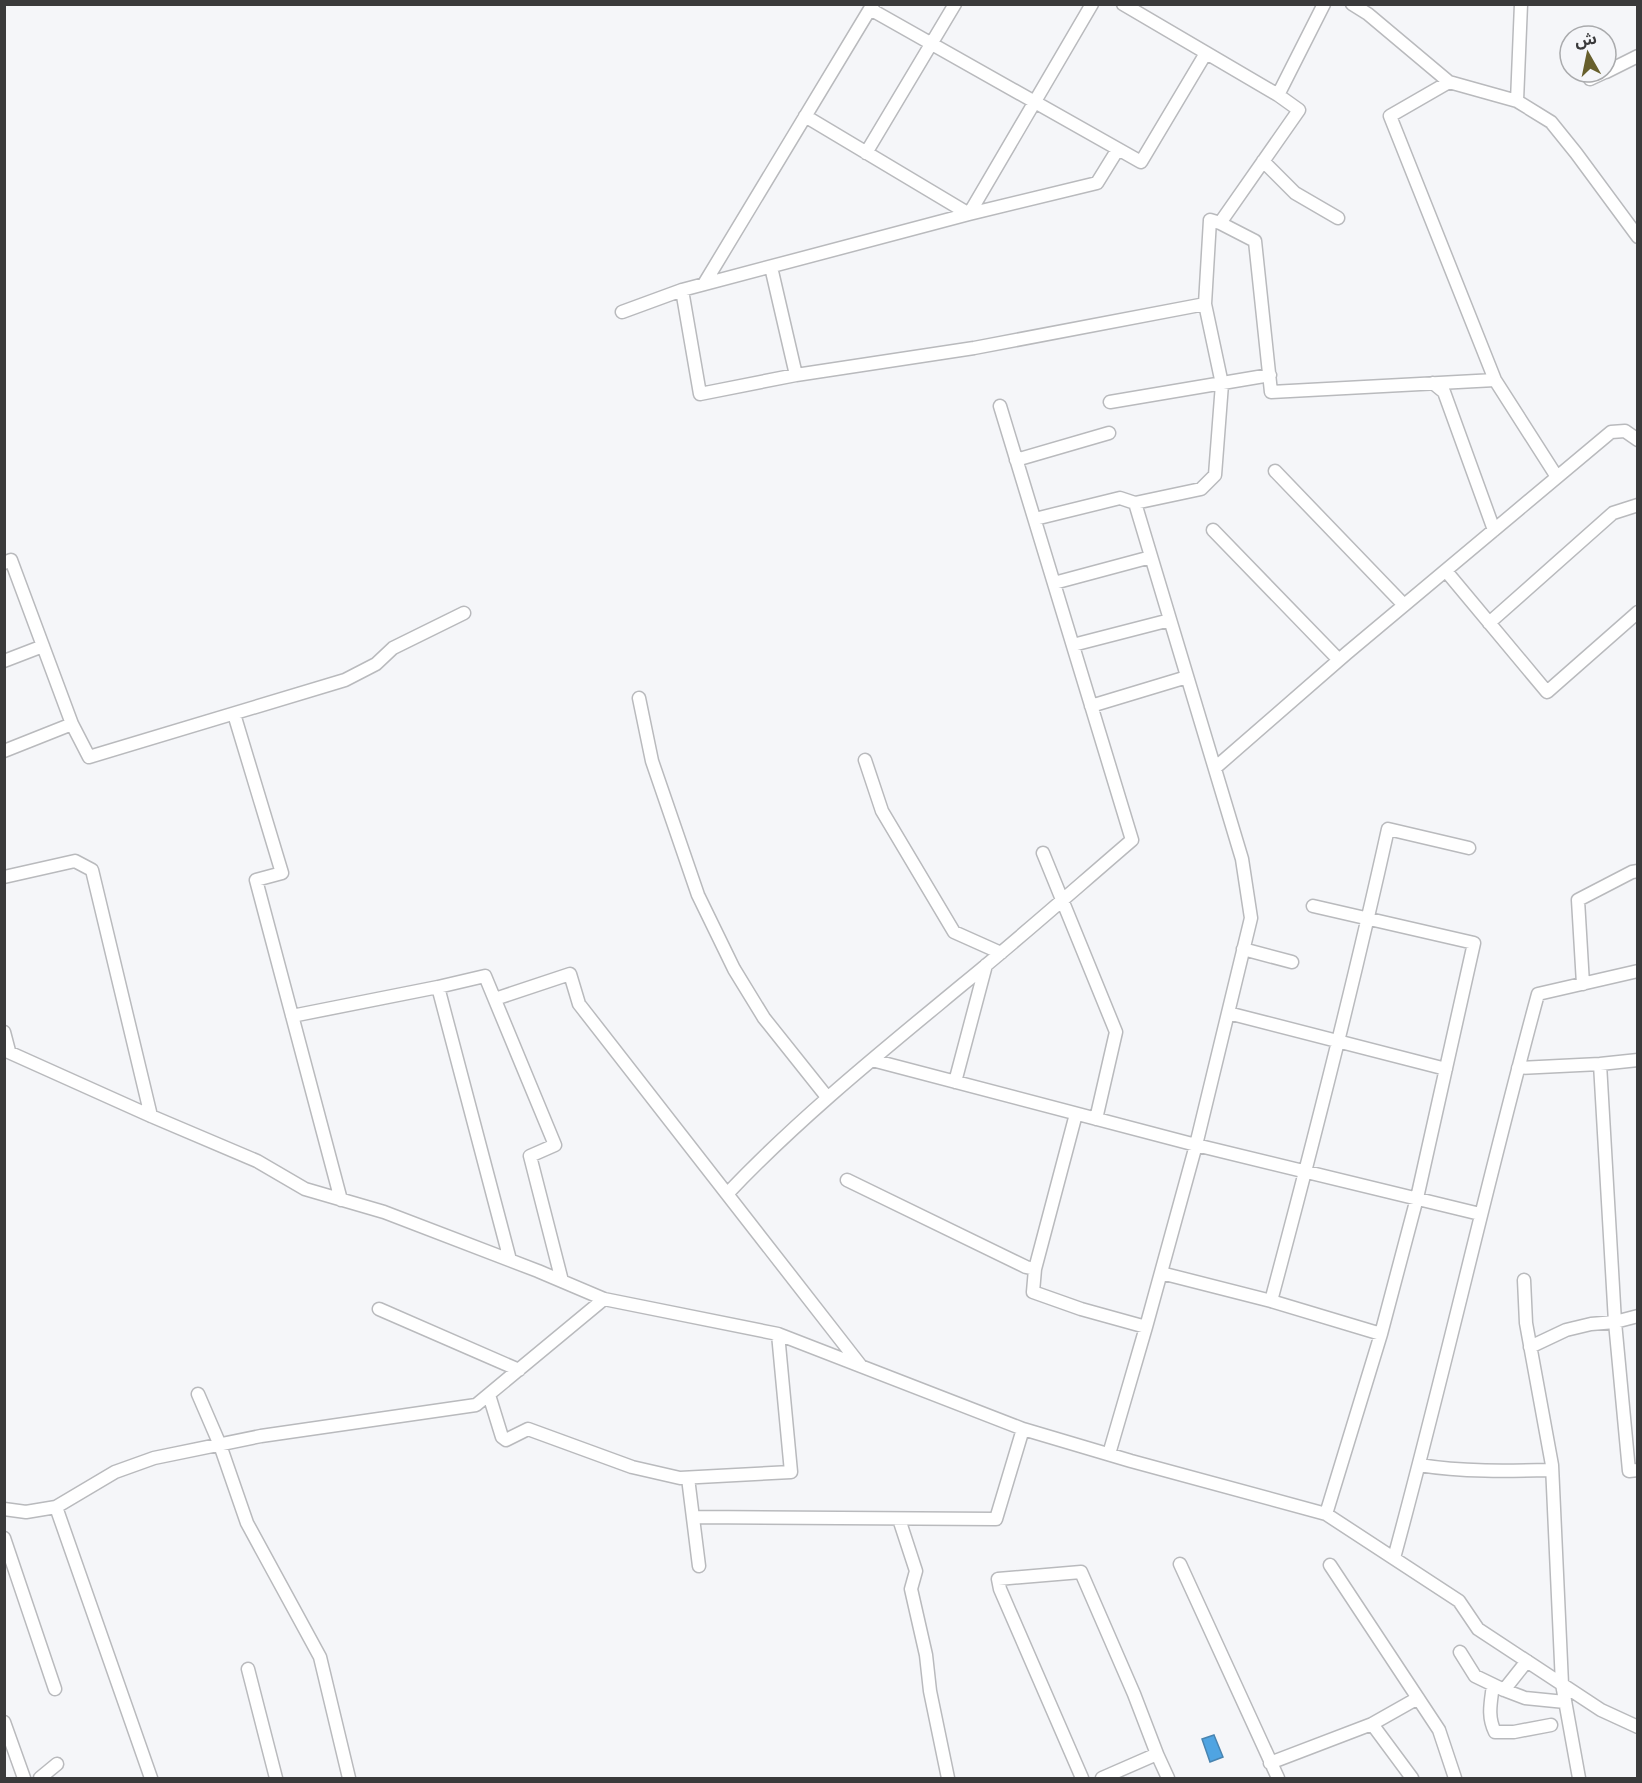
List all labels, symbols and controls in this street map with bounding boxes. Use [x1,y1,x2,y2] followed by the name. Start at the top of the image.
[1558,24,1618,84] north arrow
[1573,27,1598,52] text: ش

